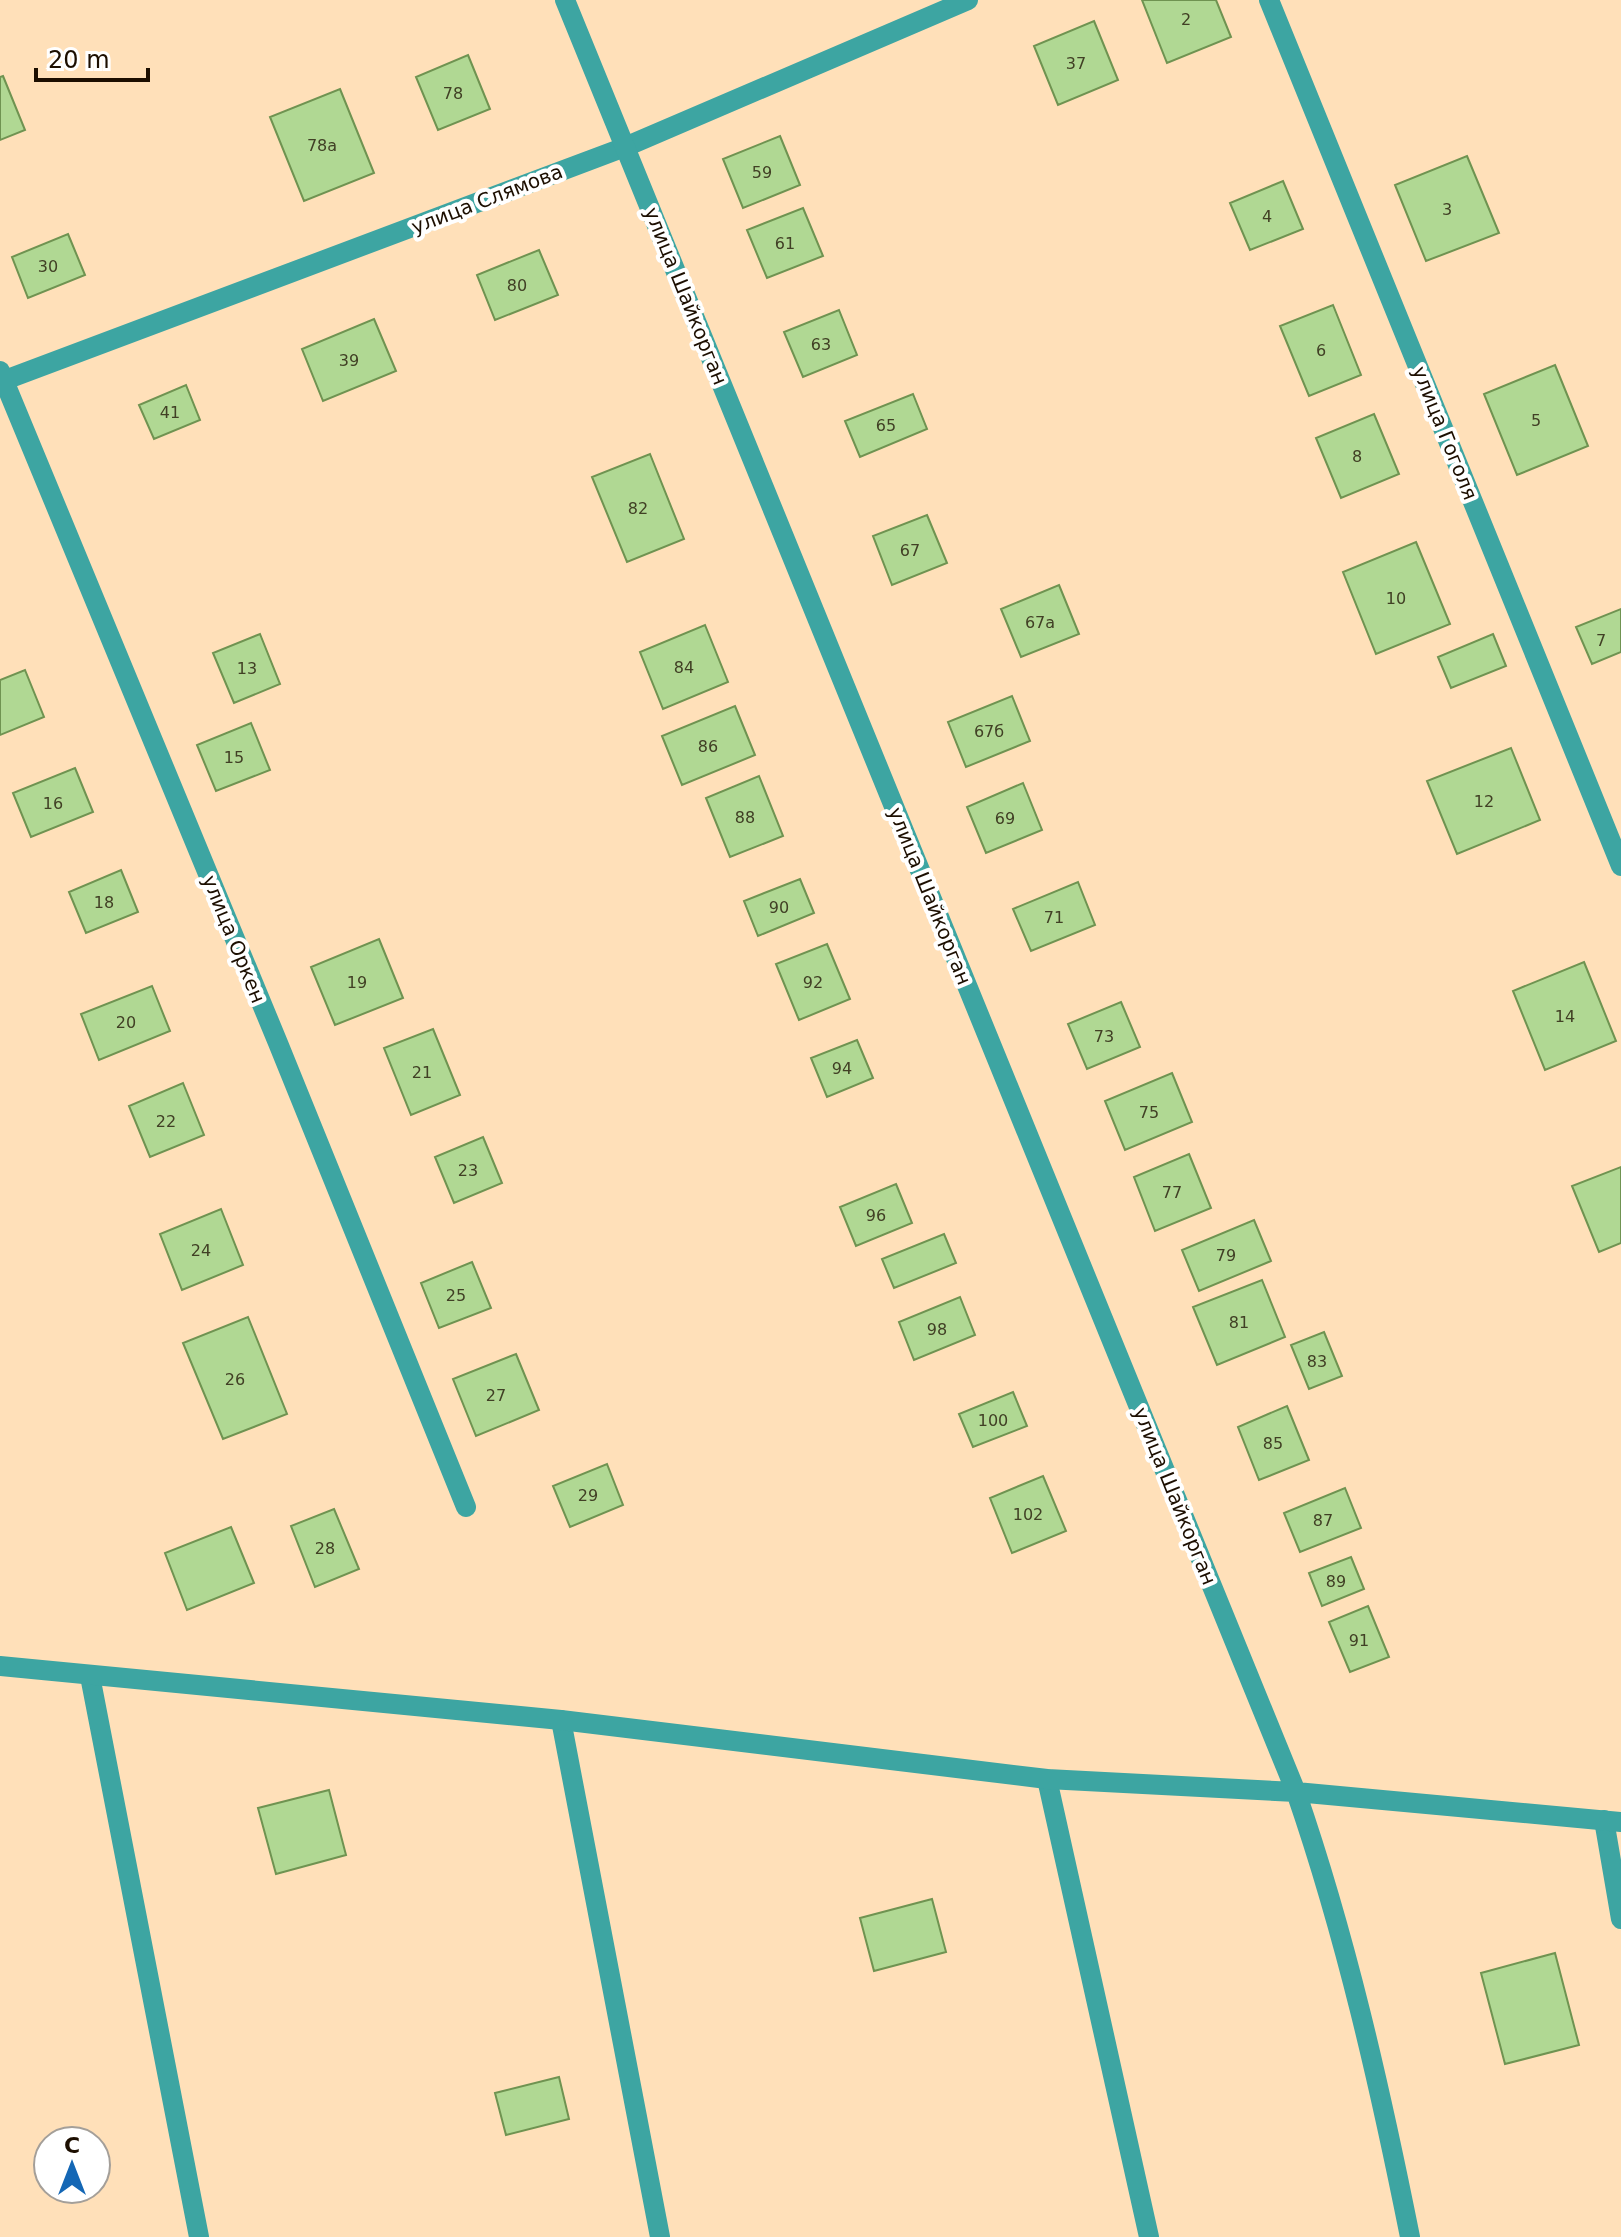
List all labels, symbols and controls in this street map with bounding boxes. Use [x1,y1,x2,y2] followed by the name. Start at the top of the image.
[1181,10,1191,29] house number: 2
[36,32,148,82] scale bar
[48,46,110,74] text: 20 m
[1066,54,1086,73] house number: 37
[443,84,463,103] house number: 78
[307,136,337,155] house number: 78а
[408,159,566,239] street label: улица Слямова
[752,163,772,182] house number: 59
[1442,200,1452,219] house number: 3
[639,204,733,388] street label: улица Шайкорган
[1262,207,1272,226] house number: 4
[775,234,795,253] house number: 61
[38,257,58,276] house number: 30
[507,276,527,295] house number: 80
[811,335,831,354] house number: 63
[1316,341,1326,360] house number: 6
[339,351,359,370] house number: 39
[1407,363,1483,503] street label: улица Гоголя
[160,403,180,422] house number: 41
[1531,411,1541,430] house number: 5
[876,416,896,435] house number: 65
[1352,447,1362,466] house number: 8
[628,499,648,518] house number: 82
[900,541,920,560] house number: 67
[1386,589,1406,608] house number: 10
[1025,613,1055,632] house number: 67а
[1596,631,1606,650] house number: 7
[674,658,694,677] house number: 84
[237,659,257,678] house number: 13
[974,722,1004,741] house number: 67б
[698,737,718,756] house number: 86
[224,748,244,767] house number: 15
[1474,792,1494,811] house number: 12
[43,794,63,813] house number: 16
[883,804,977,988] street label: улица Шайкорган
[735,808,755,827] house number: 88
[995,809,1015,828] house number: 69
[197,872,271,1006] street label: улица Оркен
[94,893,114,912] house number: 18
[769,898,789,917] house number: 90
[1044,908,1064,927] house number: 71
[347,973,367,992] house number: 19
[803,973,823,992] house number: 92
[1555,1007,1575,1026] house number: 14
[116,1013,136,1032] house number: 20
[1094,1027,1114,1046] house number: 73
[832,1059,852,1078] house number: 94
[412,1063,432,1082] house number: 21
[1139,1103,1159,1122] house number: 75
[156,1112,176,1131] house number: 22
[458,1161,478,1180] house number: 23
[1162,1183,1182,1202] house number: 77
[866,1206,886,1225] house number: 96
[191,1241,211,1260] house number: 24
[1216,1246,1236,1265] house number: 79
[446,1286,466,1305] house number: 25
[1229,1313,1249,1332] house number: 81
[927,1320,947,1339] house number: 98
[1307,1352,1327,1371] house number: 83
[225,1370,245,1389] house number: 26
[486,1386,506,1405] house number: 27
[1128,1404,1222,1588] street label: улица Шайкорган
[978,1411,1008,1430] house number: 100
[1263,1434,1283,1453] house number: 85
[578,1486,598,1505] house number: 29
[1013,1505,1043,1524] house number: 102
[1313,1511,1333,1530] house number: 87
[315,1539,335,1558] house number: 28
[1326,1572,1346,1591] house number: 89
[1349,1631,1369,1650] house number: 91
[32,2125,112,2205] north arrow
[64,2133,80,2158] text: С

